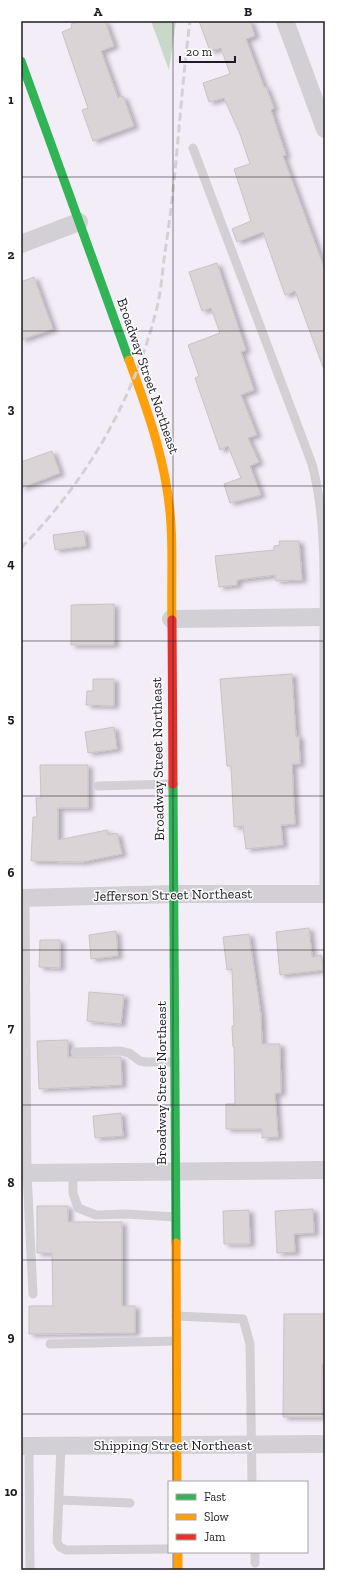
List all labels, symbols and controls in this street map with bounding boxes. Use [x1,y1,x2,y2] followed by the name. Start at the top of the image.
[94,4,103,19] text: A
[244,4,252,19] text: B
[180,38,235,64] scale bar
[186,45,213,59] text: 20 m
[8,92,14,107] text: 1
[8,247,15,262] text: 2
[113,296,183,457] street label: Broadway Street Northeast
[8,401,15,416] text: 3
[7,556,15,571] text: 4
[148,676,168,841] street label: Broadway Street Northeast
[8,711,15,726] text: 5
[8,865,15,880] text: 6
[93,885,253,905] street label: Jefferson Street Northeast
[153,1000,170,1165] street label: Broadway Street Northeast
[8,1020,15,1035] text: 7
[7,1175,15,1190] text: 8
[8,1329,15,1344] text: 9
[94,1437,253,1454] street label: Shipping Street Northeast
[168,1481,308,1553] legend
[5,1484,18,1499] text: 10
[204,1490,227,1504] text: Fast
[204,1510,230,1524] text: Slow
[204,1530,226,1544] text: Jam

